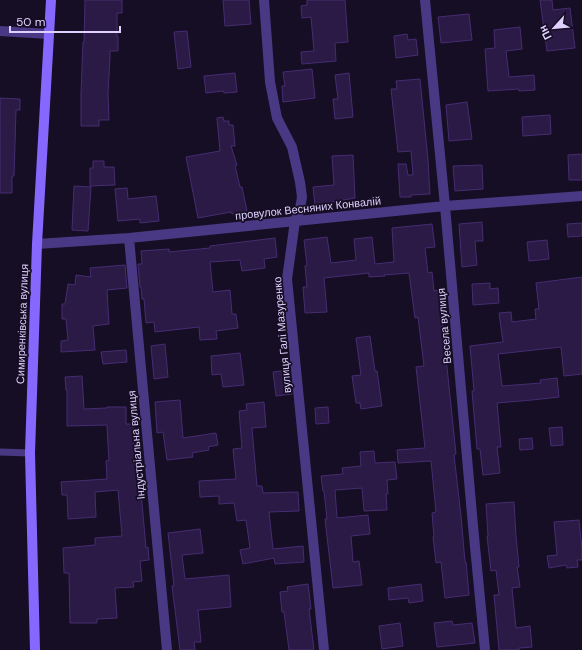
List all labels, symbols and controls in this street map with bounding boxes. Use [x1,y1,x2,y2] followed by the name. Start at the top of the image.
[10,8,120,34] scale bar
[534,8,574,48] north arrow
[16,14,45,30] text: 50 m
[536,23,555,42] text: Пн
[234,193,382,223] street label: провулок Весняних Конвалій
[13,264,31,384] street label: Симиренківська вулиця
[270,276,294,394] street label: вулиця Галі Мазуренко
[434,288,454,364] street label: Весела вулиця
[124,390,148,500] street label: Індустріальна вулиця

